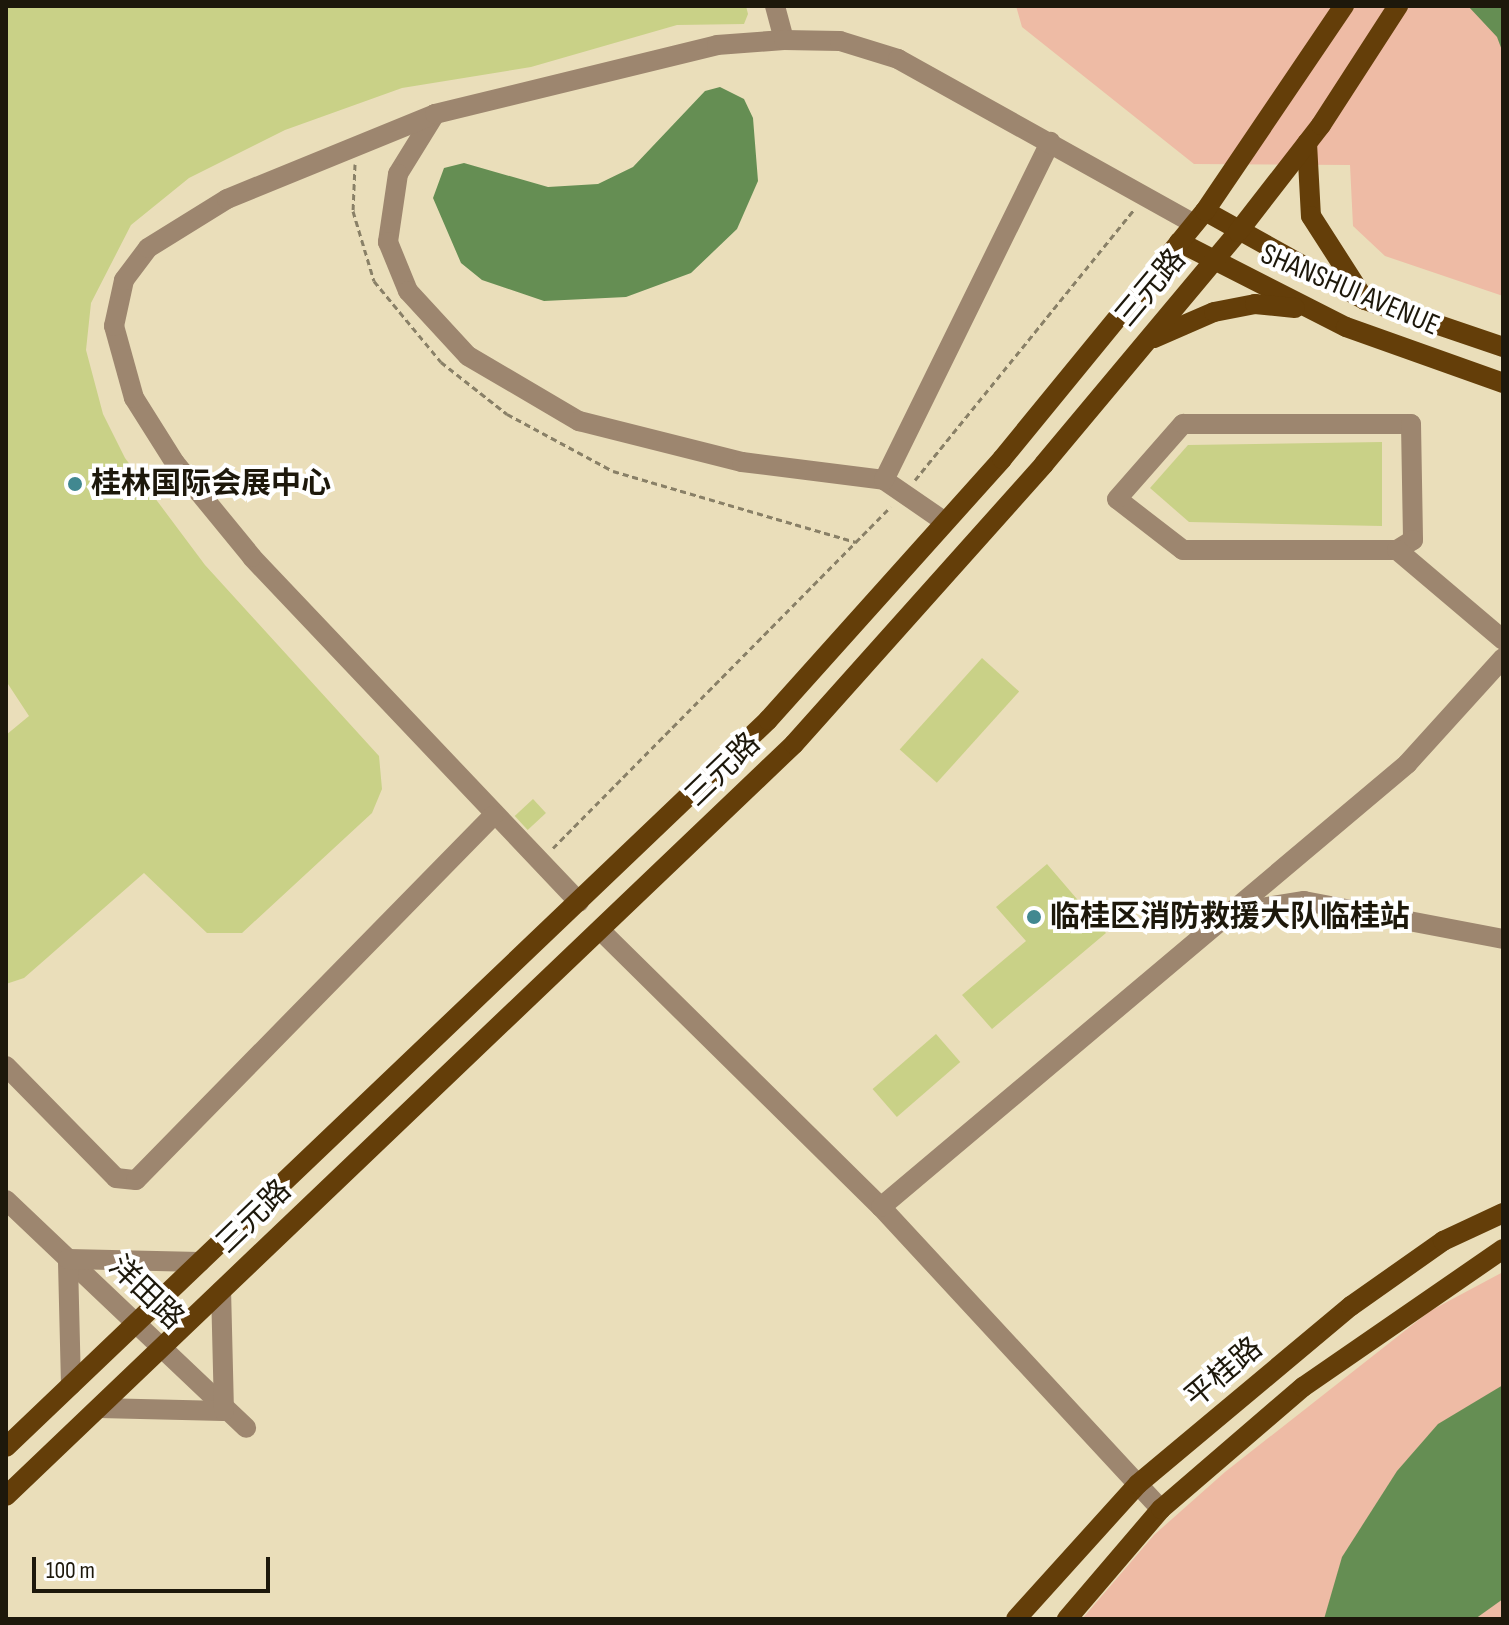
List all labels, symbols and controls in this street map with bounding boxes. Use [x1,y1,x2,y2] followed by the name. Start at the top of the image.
[1255,236,1445,344] street label: SHANSHUI AVENUE
[1108,242,1194,334] street label: 三元路
[91,466,331,502] place label: 桂林国际会展中心
[66,475,84,493] marker: 桂林国际会展中心
[678,726,768,814] street label: 三元路
[1050,899,1410,935] place label: 临桂区消防救援大队临桂站
[1025,908,1043,926] marker: 临桂区消防救援大队临桂站
[209,1173,299,1261] street label: 三元路
[101,1249,191,1337] street label: 洋田路
[1178,1330,1270,1416] street label: 平桂路
[36,1541,274,1591] scale bar
[46,1556,95,1585] text: 100 m

